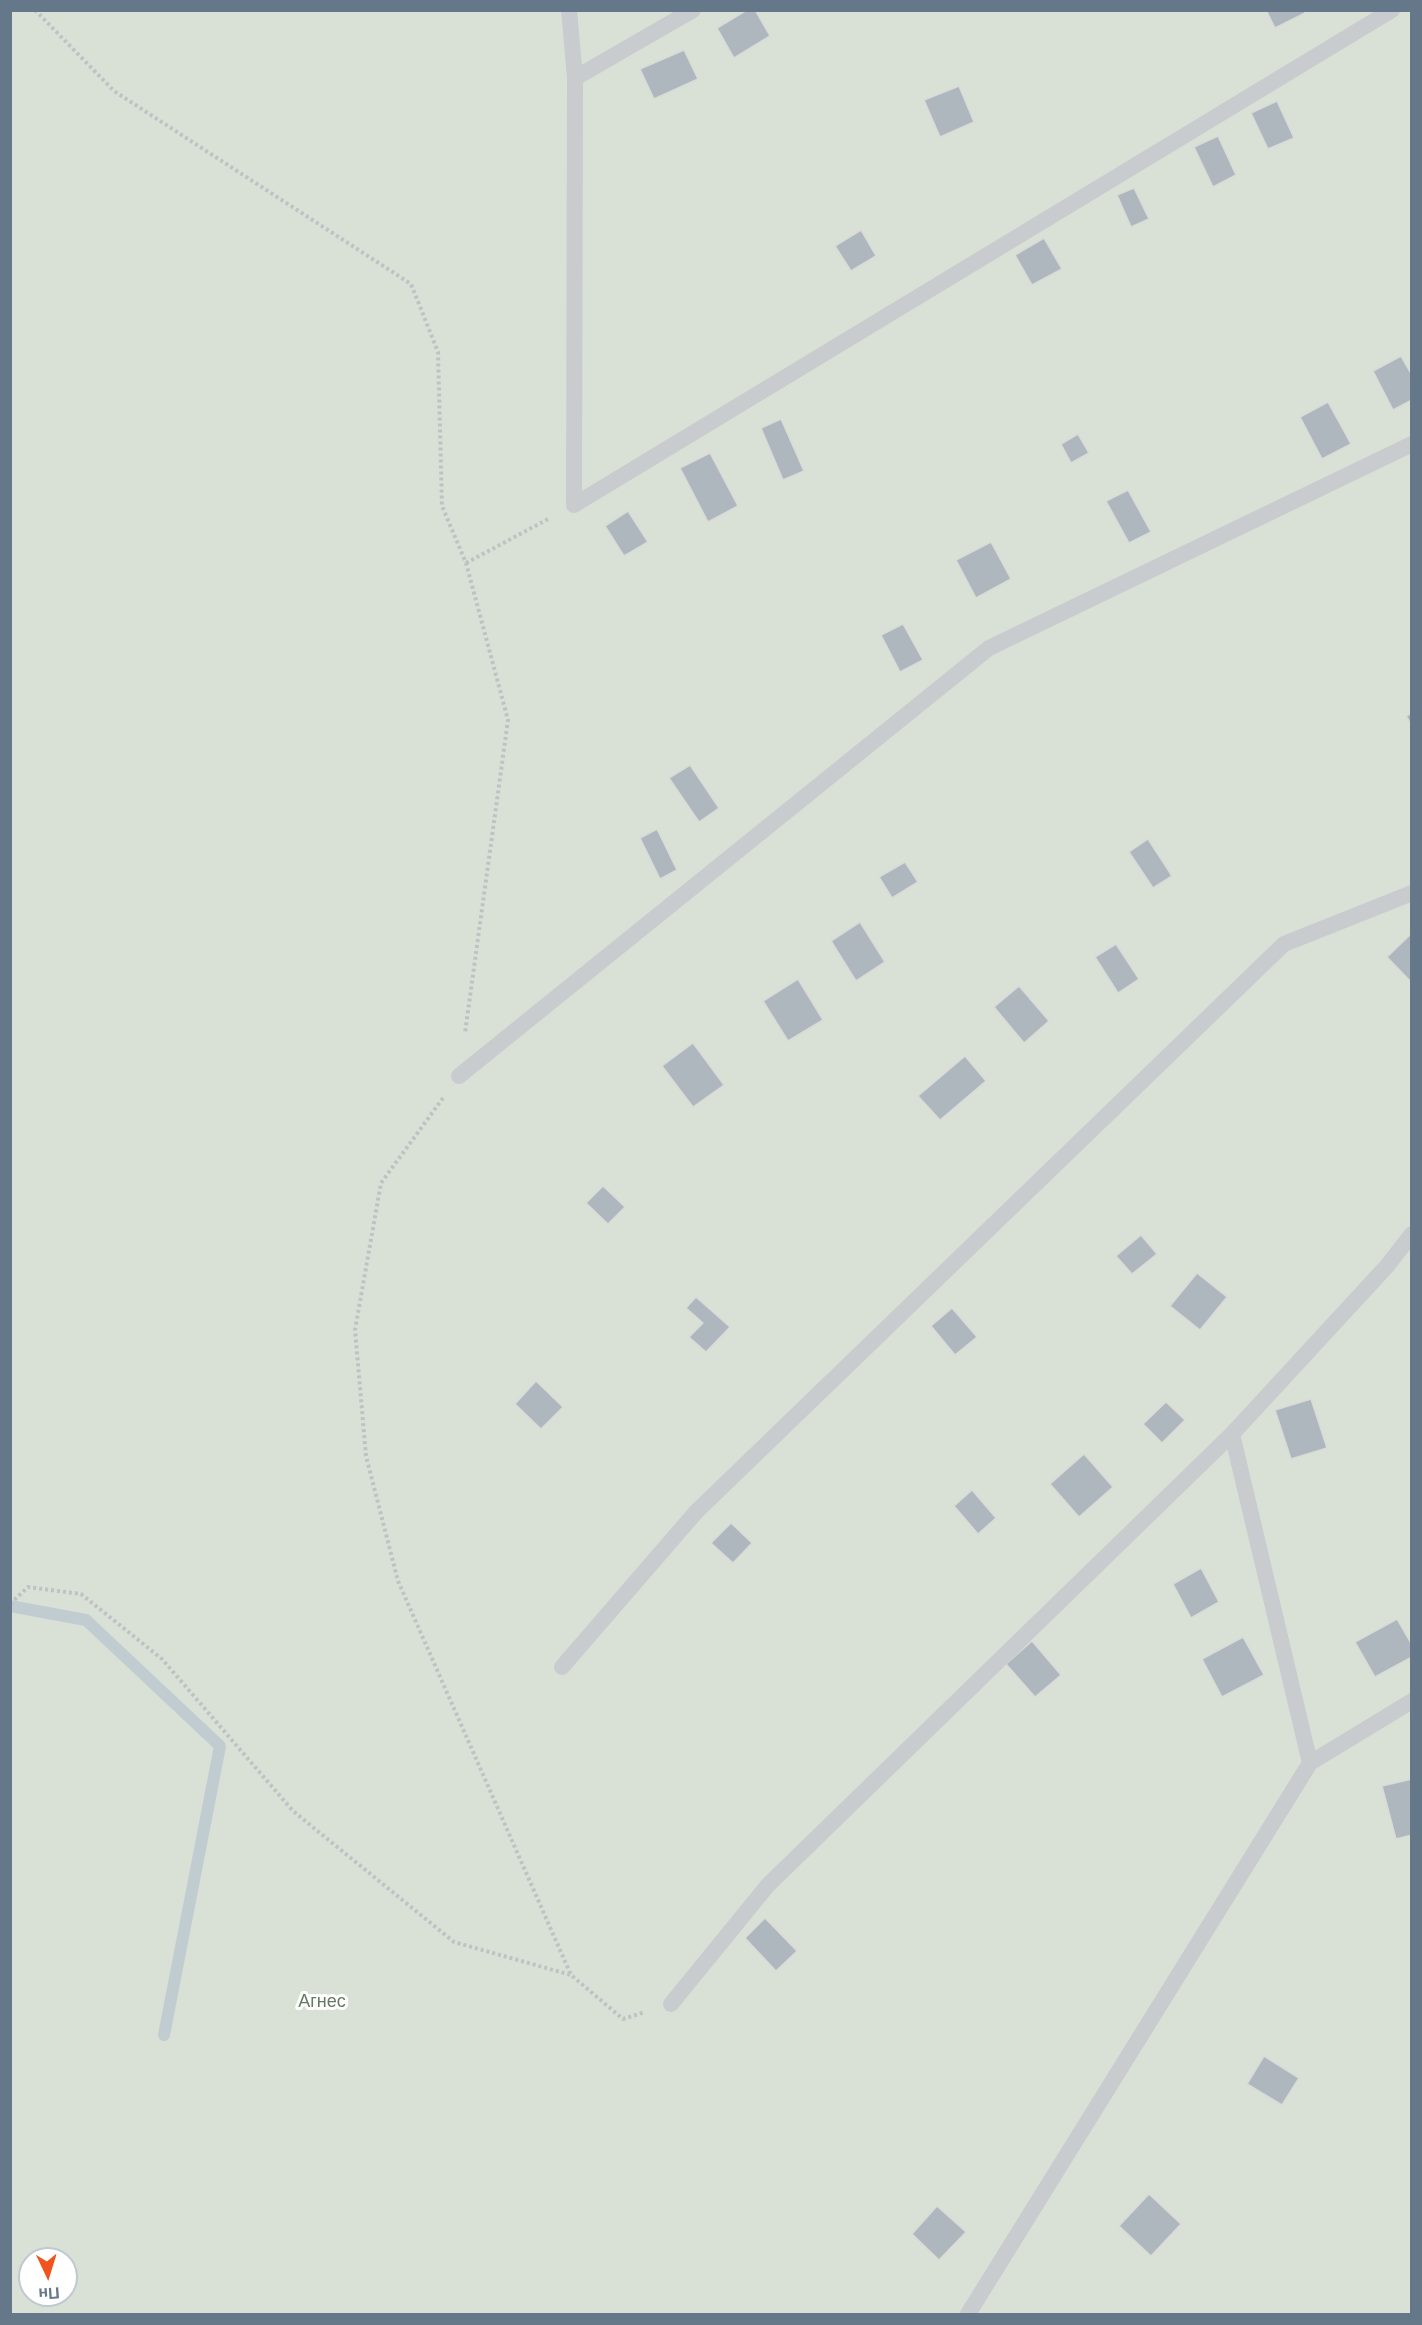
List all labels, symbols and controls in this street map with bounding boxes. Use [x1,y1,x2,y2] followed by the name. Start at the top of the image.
[298,1991,346,2013] park label: Агнес
[18,2247,78,2307] north arrow
[38,2284,60,2303] text: Пн

